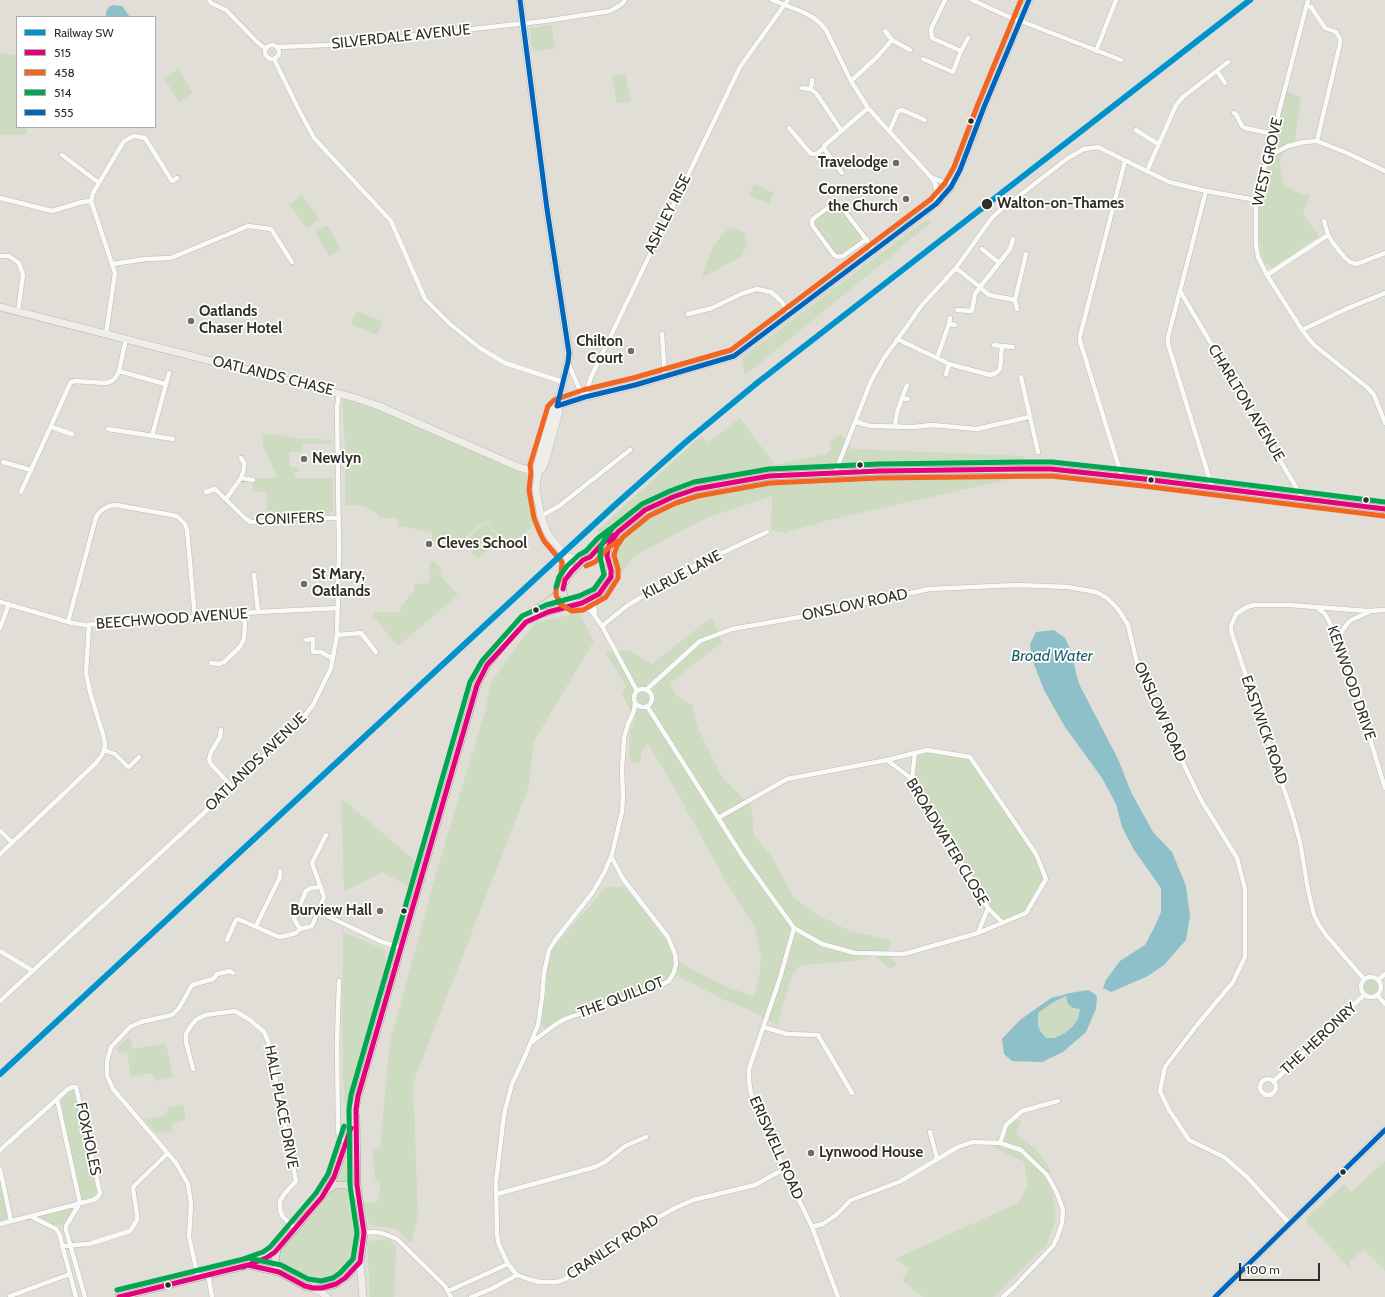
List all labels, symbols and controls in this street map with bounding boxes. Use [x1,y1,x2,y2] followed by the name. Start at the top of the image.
[16,16,156,128] legend
[330,21,472,53] street label: SILVERDALE AVENUE
[54,25,114,40] text: Railway SW
[54,45,71,60] text: 515
[54,65,75,80] text: 458
[54,85,71,100] text: 514
[54,105,73,120] text: 555
[966,116,976,126] unlabelled marker
[1249,116,1287,208] street label: WEST GROVE
[818,154,888,172] place label: Travelodge
[891,158,901,168] marker: Travelodge
[641,171,695,257] street label: ASHLEY RISE
[819,181,898,216] place label: Cornerstone the Church
[901,194,911,204] marker: Cornerstone the Church
[997,195,1124,213] place label: Walton-on-Thames
[980,197,994,211] marker: Walton-on-Thames
[199,303,282,338] place label: Oatlands Chaser Hotel
[186,316,196,326] marker: Oatlands Chaser Hotel
[576,333,623,368] place label: Chilton Court
[1204,341,1288,465] street label: CHARLTON AVENUE
[626,346,636,356] marker: Chilton Court
[211,352,335,400] street label: OATLANDS CHASE
[312,450,361,468] place label: Newlyn
[299,454,309,464] marker: Newlyn
[855,460,865,470] unlabelled marker
[1146,475,1156,485] unlabelled marker
[1361,495,1371,505] unlabelled marker
[255,509,325,529] street label: CONIFERS
[437,535,527,553] place label: Cleves School
[424,539,434,549] marker: Cleves School
[639,547,725,603] street label: KILRUE LANE
[312,566,370,601] place label: St Mary, Oatlands
[299,579,309,589] marker: St Mary, Oatlands
[801,585,909,625] street label: ONSLOW ROAD
[95,605,249,633] street label: BEECHWOOD AVENUE
[531,605,541,615] unlabelled marker
[1323,623,1379,743] street label: KENWOOD DRIVE
[1011,646,1093,666] water label: Broad Water
[1130,659,1190,765] street label: ONSLOW ROAD
[1237,673,1291,787] street label: EASTWICK ROAD
[202,709,310,815] street label: OATLANDS AVENUE
[902,775,992,909] street label: BROADWATER CLOSE
[290,902,372,920] place label: Burview Hall
[375,906,385,916] marker: Burview Hall
[399,906,409,916] unlabelled marker
[576,973,666,1023] street label: THE QUILLOT
[1277,999,1361,1079] street label: THE HERONRY
[260,1044,302,1170] street label: HALL PLACE DRIVE
[745,1093,807,1203] street label: ERISWELL ROAD
[71,1101,105,1177] street label: FOXHOLES
[819,1144,923,1162] place label: Lynwood House
[806,1148,816,1158] marker: Lynwood House
[1338,1167,1348,1177] unlabelled marker
[563,1210,663,1284] street label: CRANLEY ROAD
[1241,1255,1322,1281] scale bar
[1246,1262,1280,1277] text: 100 m
[163,1280,173,1290] unlabelled marker

